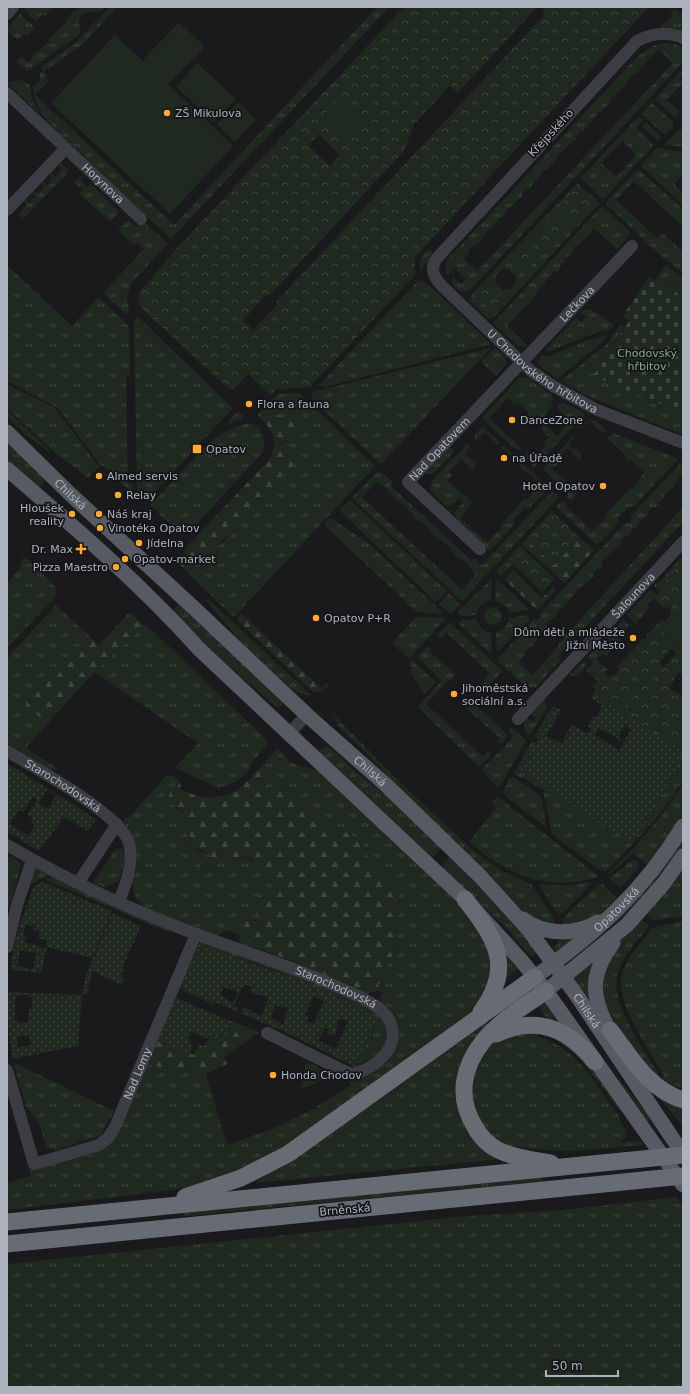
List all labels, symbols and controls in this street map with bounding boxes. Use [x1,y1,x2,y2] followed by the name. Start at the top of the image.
[526,106,577,160] street label: Křejpského
[175,107,242,120] place label: ZŠ Mikulova
[162,108,172,118] marker: ZŠ Mikulova
[79,161,127,206] street label: Horynova
[557,283,597,325] street label: Lečkova
[485,326,600,416] street label: U Chodovského hřbitova
[617,347,677,373] park label: Chodovský hřbitov
[257,398,329,411] place label: Flora a fauna
[244,399,254,409] marker: Flora a fauna
[406,414,473,483] street label: Nad Opatovem
[520,414,583,427] place label: DanceZone
[507,415,517,425] marker: DanceZone
[191,443,203,455] marker: Opatov
[206,443,246,456] place label: Opatov
[512,452,563,465] place label: na Úřadě
[499,453,509,463] marker: na Úřadě
[107,470,178,483] place label: Almed servis
[94,471,104,481] marker: Almed servis
[52,476,89,513] street label: Chilská
[522,480,595,493] place label: Hotel Opatov
[598,481,608,491] marker: Hotel Opatov
[126,489,157,502] place label: Relay
[113,490,123,500] marker: Relay
[20,502,65,528] place label: Hloušek reality
[107,508,152,521] place label: Náš kraj
[67,509,77,519] marker: Hloušek reality
[94,509,104,519] marker: Náš kraj
[108,522,200,535] place label: Vinotéka Opatov
[95,523,105,533] marker: Vinotéka Opatov
[146,537,184,550] place label: Jídelna
[134,538,144,548] marker: Jídelna
[31,543,73,556] place label: Dr. Max
[76,544,86,554] marker: Dr. Max
[133,553,216,566] place label: Opatov-market
[120,554,130,564] marker: Opatov-market
[33,561,108,574] place label: Pizza Maestro
[111,562,121,572] marker: Pizza Maestro
[609,570,658,621] street label: Šalounova
[324,612,391,625] place label: Opatov P+R
[311,613,321,623] marker: Opatov P+R
[514,626,625,652] place label: Dům dětí a mládeže Jižní Město
[628,633,638,643] marker: Dům dětí a mládeže Jižní Město
[461,682,528,708] place label: Jihoměstská sociální a.s.
[449,689,459,699] marker: Jihoměstská sociální a.s.
[351,753,389,789] street label: Chilská
[23,757,104,815] street label: Starochodovská
[591,884,642,935] street label: Opatovská
[293,964,379,1011] street label: Starochodovská
[570,991,603,1031] street label: Chilská
[121,1045,154,1102] street label: Nad Lomy
[281,1069,362,1082] place label: Honda Chodov
[268,1070,278,1080] marker: Honda Chodov
[319,1201,371,1219] street label: Brněnská
[546,1352,618,1378] scale bar
[552,1359,583,1373] text: 50 m

